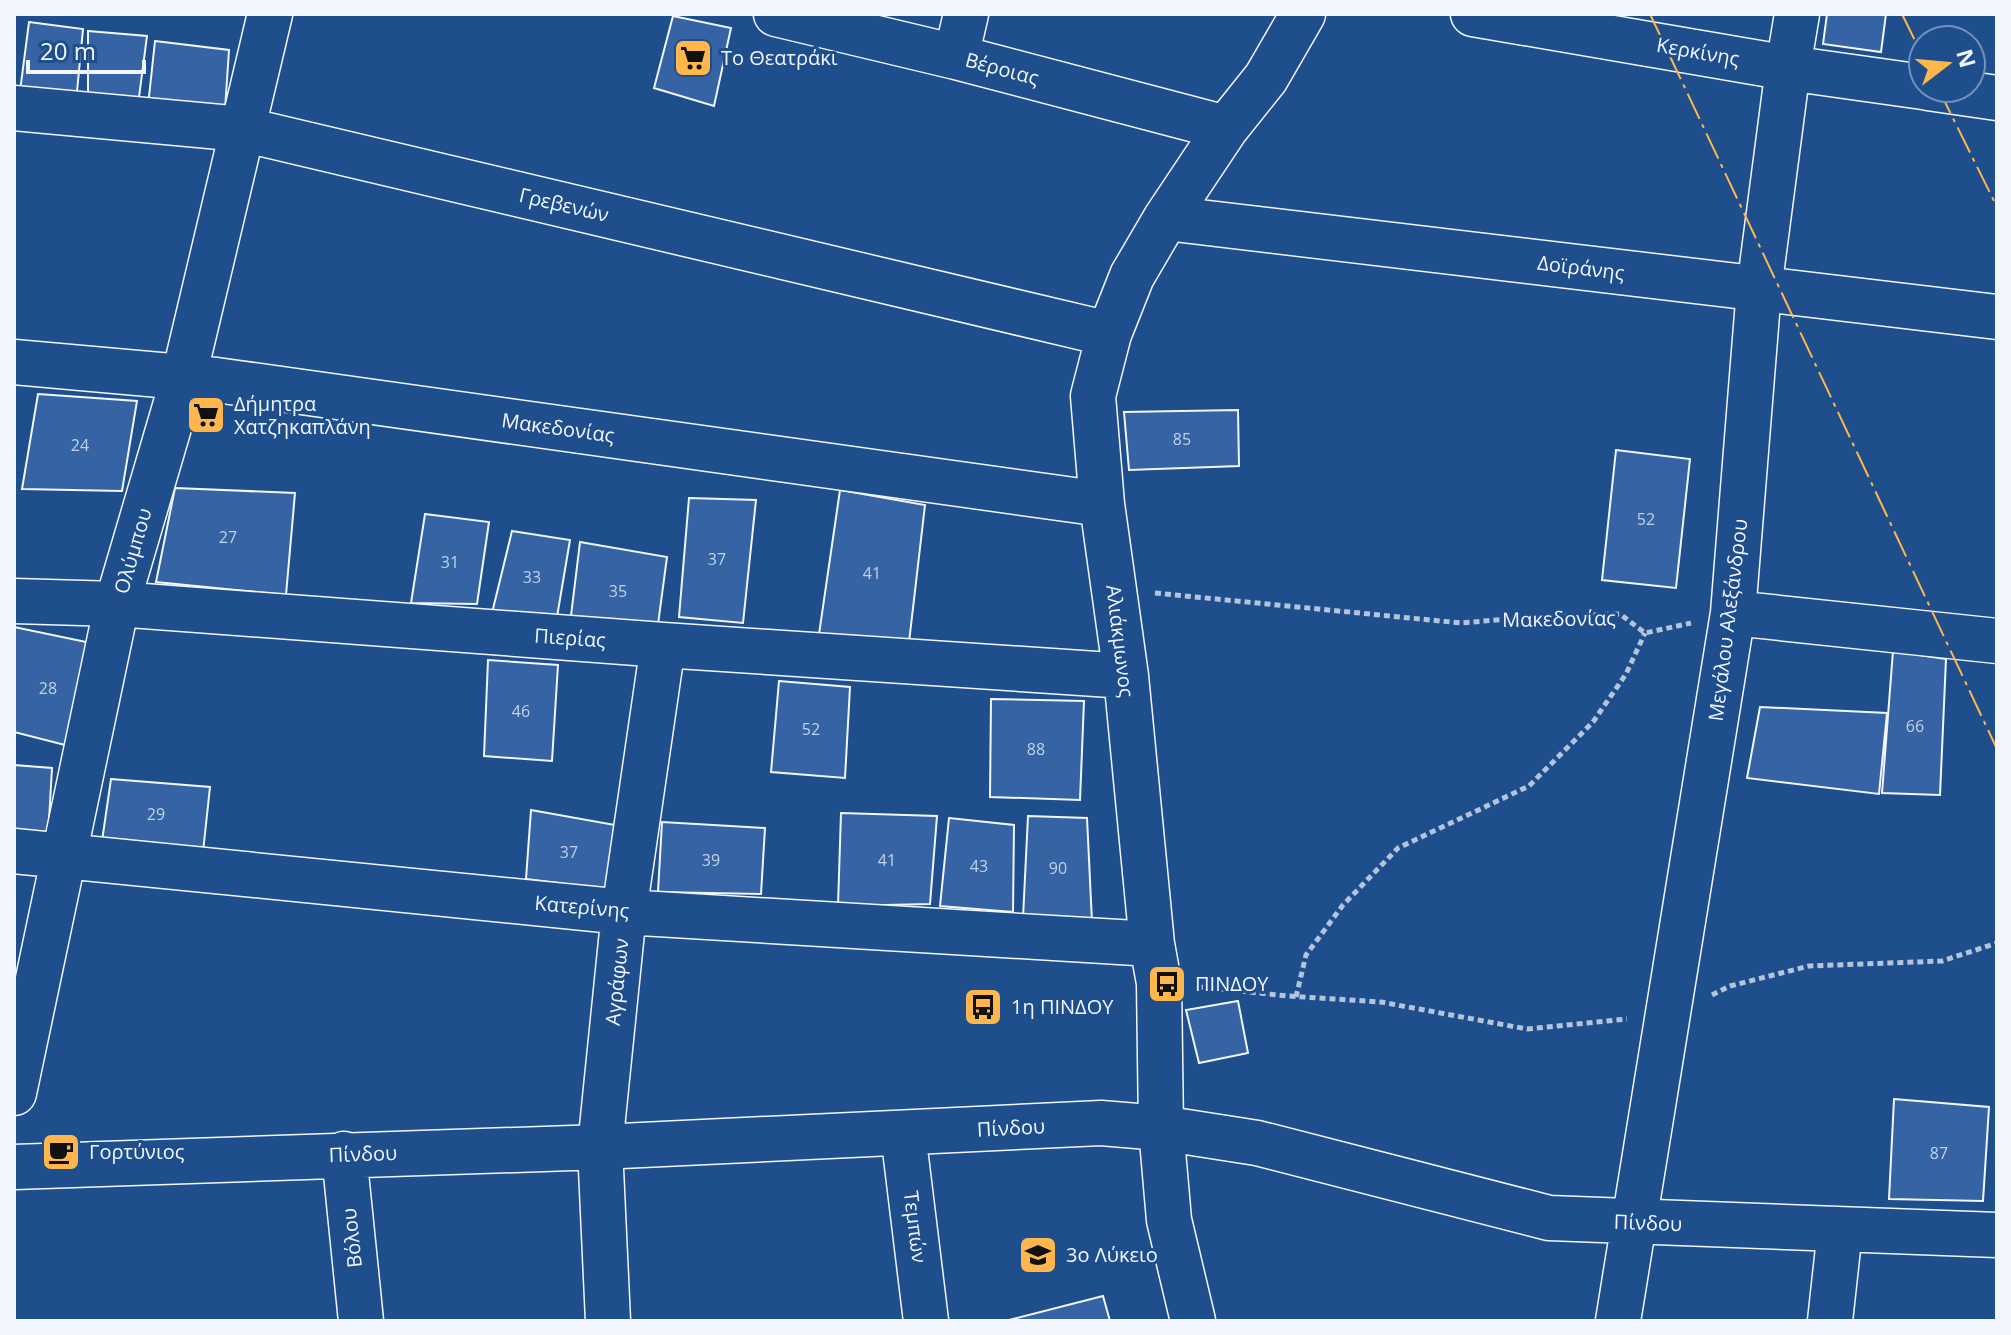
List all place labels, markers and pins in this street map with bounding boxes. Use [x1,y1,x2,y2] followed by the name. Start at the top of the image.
[672,37,714,79] supermarket icon: Το Θεατράκι
[721,44,838,71] place label: Το Θεατράκι
[234,390,371,440] place label: Δήμητρα Χατζηκαπλάνη
[185,394,227,436] supermarket icon: Δήμητρα Χατζηκαπλάνη
[1146,963,1188,1005] bus stop icon: ΠΙΝΔΟΥ
[1195,970,1269,997] place label: ΠΙΝΔΟΥ
[962,986,1004,1028] bus stop icon: 1η ΠΙΝΔΟΥ
[1011,993,1114,1020] place label: 1η ΠΙΝΔΟΥ
[40,1131,82,1173] cafe icon: Γορτύνιος
[89,1138,185,1165] place label: Γορτύνιος
[1017,1234,1059,1276] school or university icon: 3ο Λύκειο
[1066,1241,1158,1268] place label: 3ο Λύκειο

